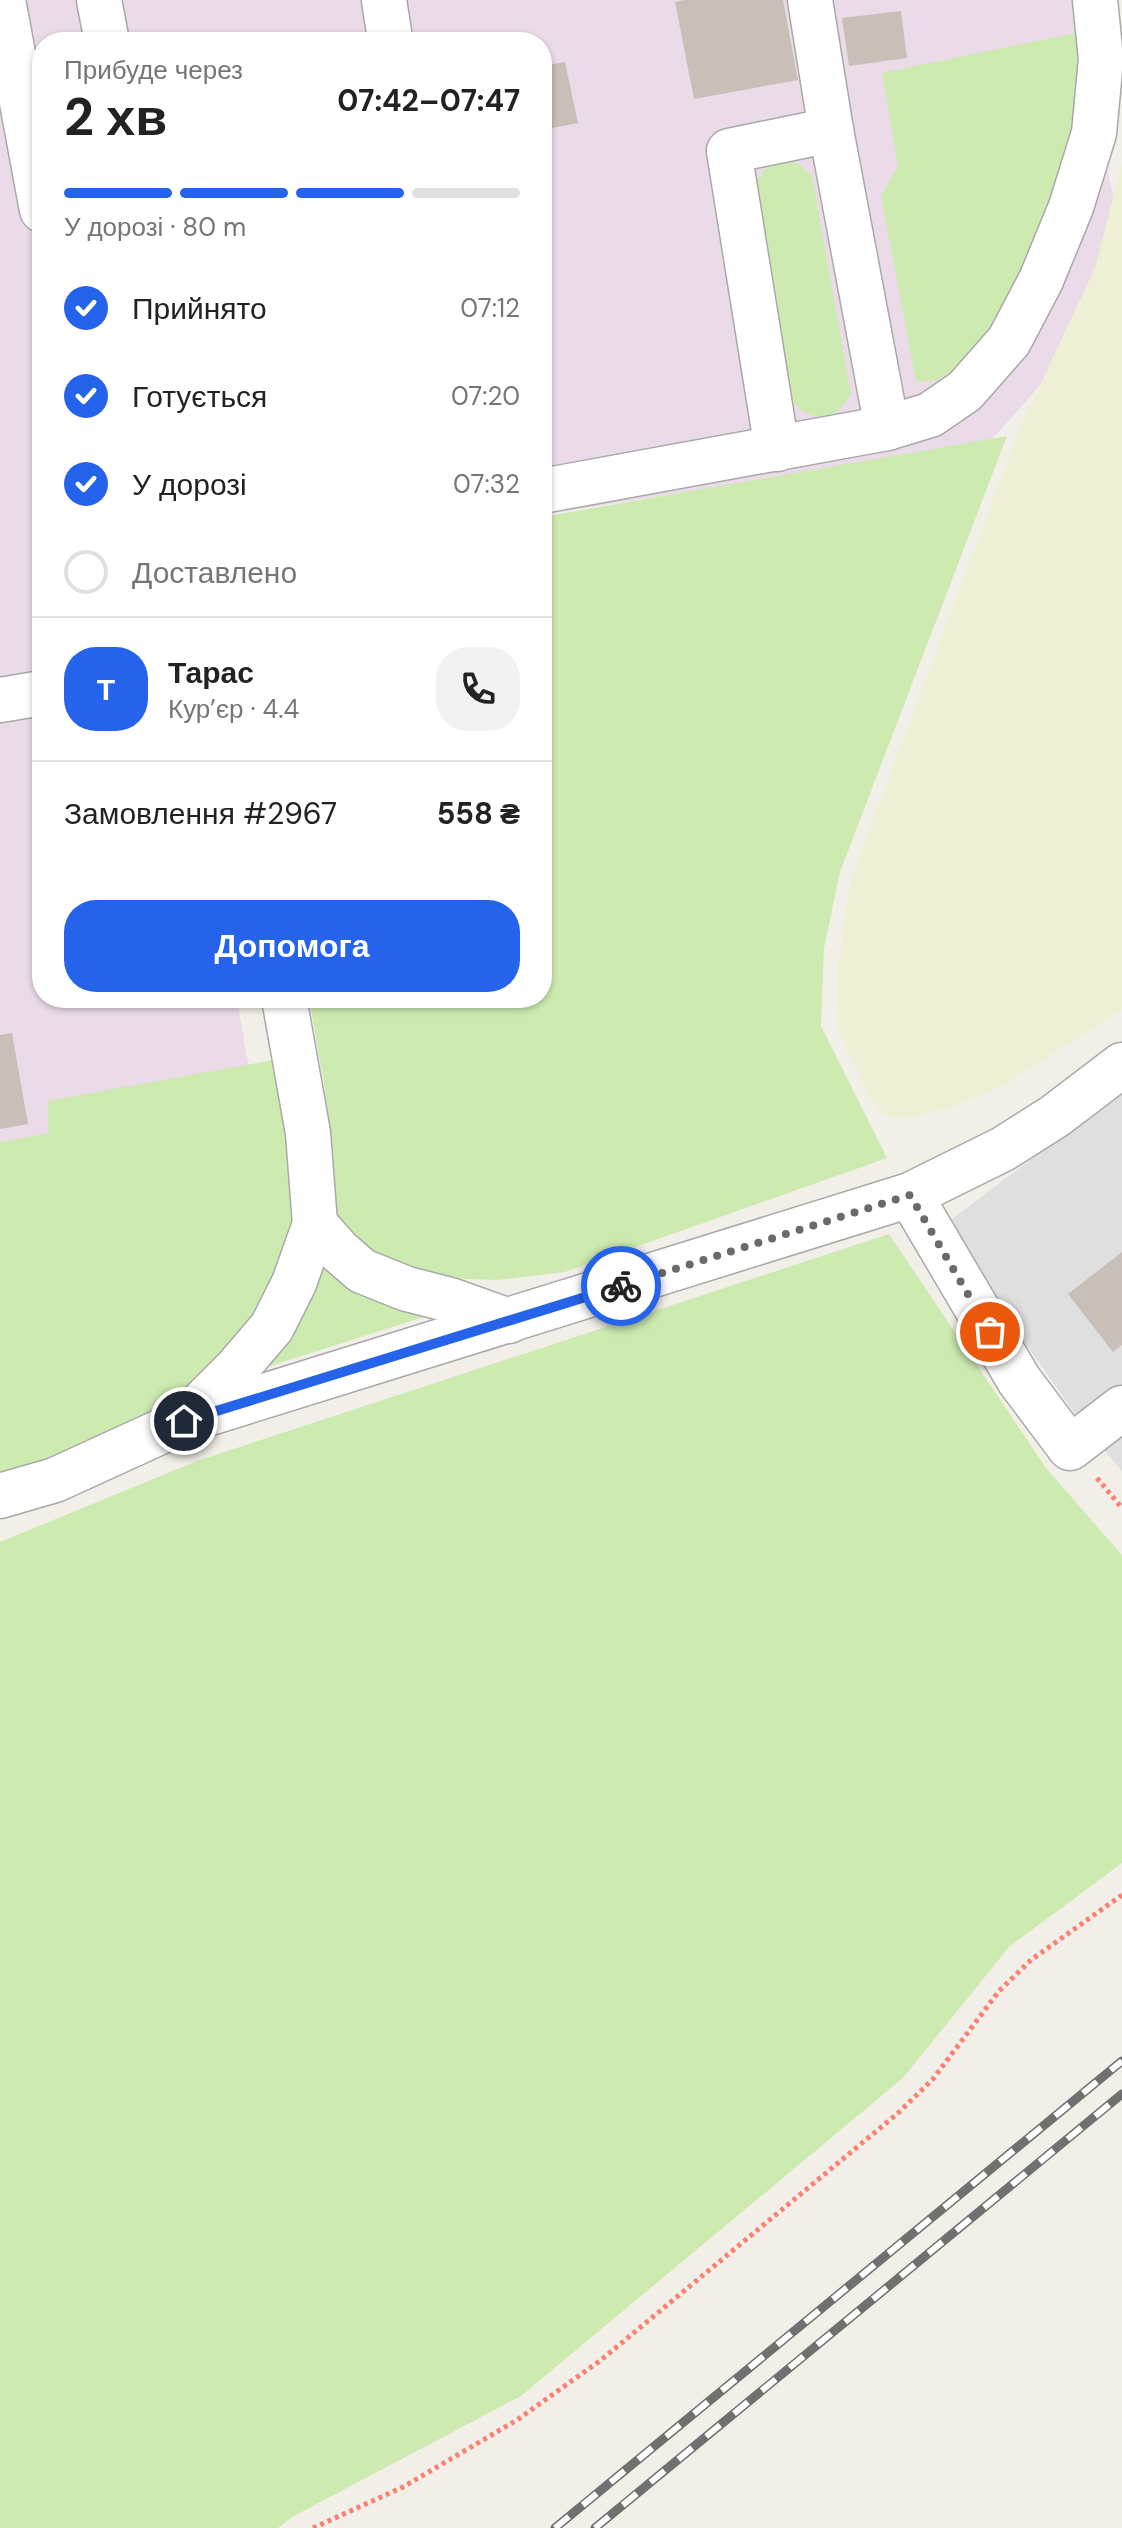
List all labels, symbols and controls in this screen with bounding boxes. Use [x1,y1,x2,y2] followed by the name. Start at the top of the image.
[64,53,243,87] text: Прибуде через
[337,81,520,120] text: 07:42–07:47
[64,83,167,151] text: 2 хв
[64,210,246,244] text: У дорозі · 80 m
[64,286,108,330] icon: check
[132,289,267,328] text: Прийнято
[460,291,520,325] text: 07:12
[64,374,108,418] icon: check
[132,377,267,416] text: Готується
[451,379,520,413] text: 07:20
[64,462,108,506] icon: check
[132,465,247,504] text: У дорозі
[453,467,520,501] text: 07:32
[132,553,297,592] text: Доставлено
[436,647,520,731] button: phone
[168,653,254,692] text: Тарас
[97,670,115,709] text: Т
[168,692,299,726] text: Кур’єр · 4.4
[64,794,337,833] text: Замовлення #2967
[437,794,520,833] text: 558 ₴
[64,900,520,992] button: Допомога
[581,1246,661,1326] courier
[599,1264,643,1308] icon: bike
[956,1298,1024,1366] pin
[968,1310,1012,1354] icon: bag
[150,1387,218,1455] pin
[162,1399,206,1443] icon: home

